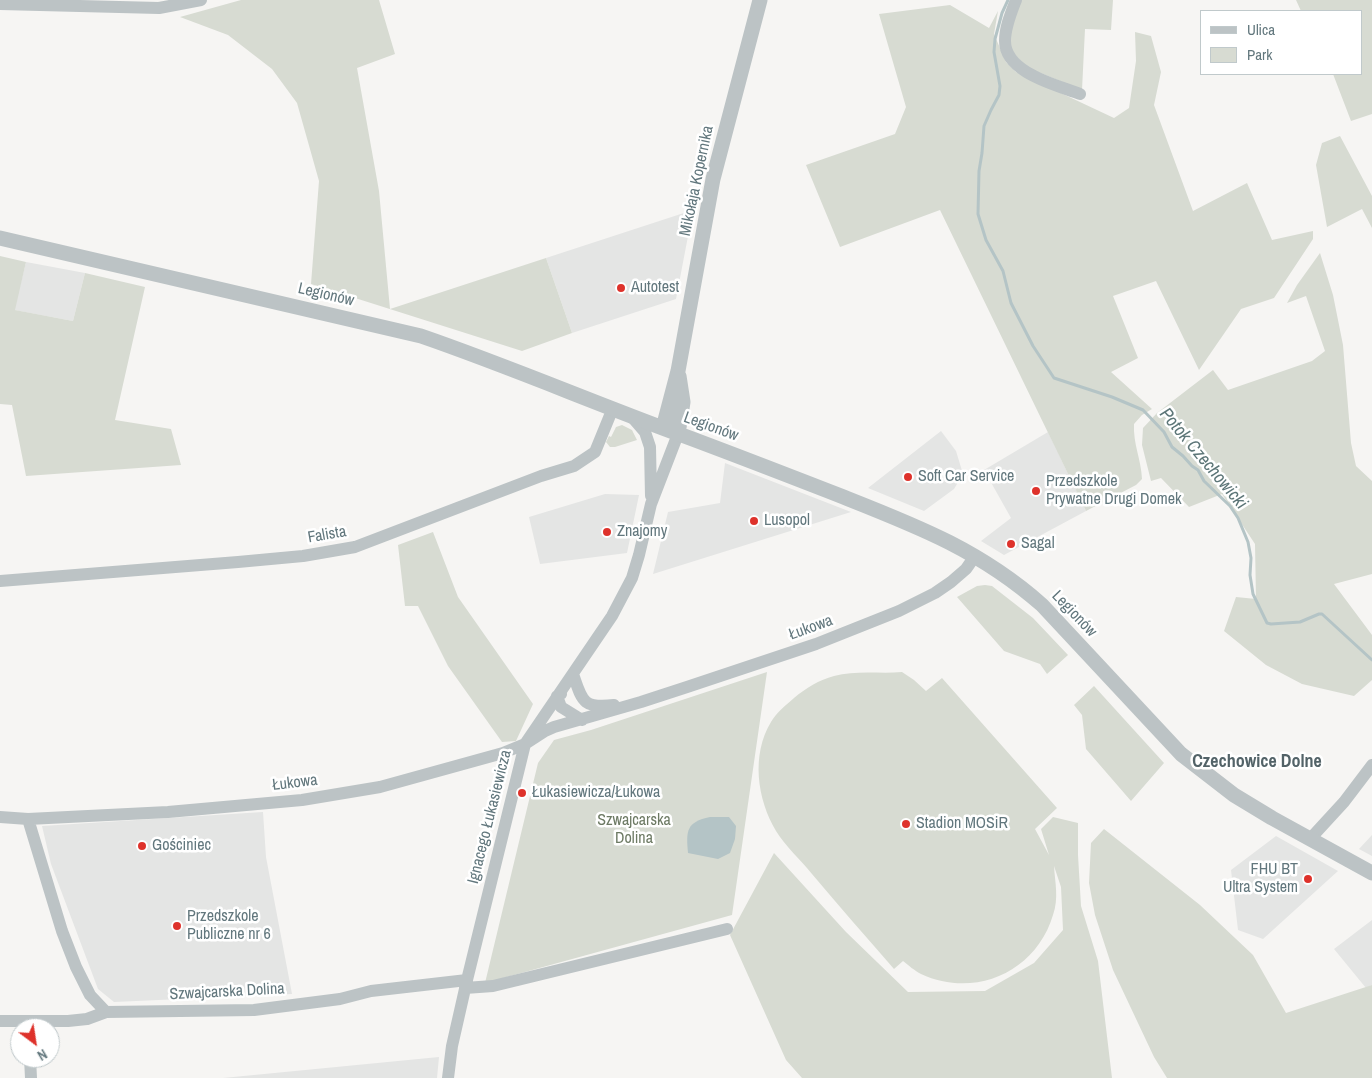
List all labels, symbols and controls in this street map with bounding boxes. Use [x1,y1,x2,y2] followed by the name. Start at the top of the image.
[1200,10,1362,75] legend
[1247,19,1275,40] text: Ulica
[1247,44,1272,65] text: Park
[676,124,718,238] street label: Mikołaja Kopernika
[631,278,679,298] place label: Autotest
[296,279,356,311] street label: Legionów
[615,282,627,294] marker: Autotest
[1154,404,1252,514] water label: Potok Czechowicki
[681,408,741,446] street label: Legionów
[918,467,1014,487] place label: Soft Car Service
[902,471,914,483] marker: Soft Car Service
[1046,472,1182,510] place label: Przedszkole Prywatne Drugi Domek
[1030,485,1042,497] marker: Przedszkole Prywatne Drugi Domek
[764,511,810,531] place label: Lusopol
[748,515,760,527] marker: Lusopol
[306,522,348,548] street label: Falista
[617,522,667,542] place label: Znajomy
[601,526,613,538] marker: Znajomy
[1021,534,1055,554] place label: Sagal
[1005,538,1017,550] marker: Sagal
[1047,587,1101,641] street label: Legionów
[786,611,836,645] street label: Łukowa
[464,748,516,886] street label: Ignacego Łukasiewicza
[1192,751,1322,773] district label: Czechowice Dolne
[271,771,319,795] street label: Łukowa
[532,783,660,803] place label: Łukasiewicza/Łukowa
[516,787,528,799] marker: Łukasiewicza/Łukowa
[597,811,671,849] park label: Szwajcarska Dolina
[916,814,1008,834] place label: Stadion MOSiR
[900,818,912,830] marker: Stadion MOSiR
[152,836,211,856] place label: Gościniec
[136,840,148,852] marker: Gościniec
[1223,860,1298,898] place label: FHU BT Ultra System
[1302,873,1314,885] marker: FHU BT Ultra System
[187,907,271,945] place label: Przedszkole Publiczne nr 6
[171,920,183,932] marker: Przedszkole Publiczne nr 6
[169,979,285,1005] street label: Szwajcarska Dolina
[10,1018,60,1068] north arrow
[34,1045,50,1065] text: N

